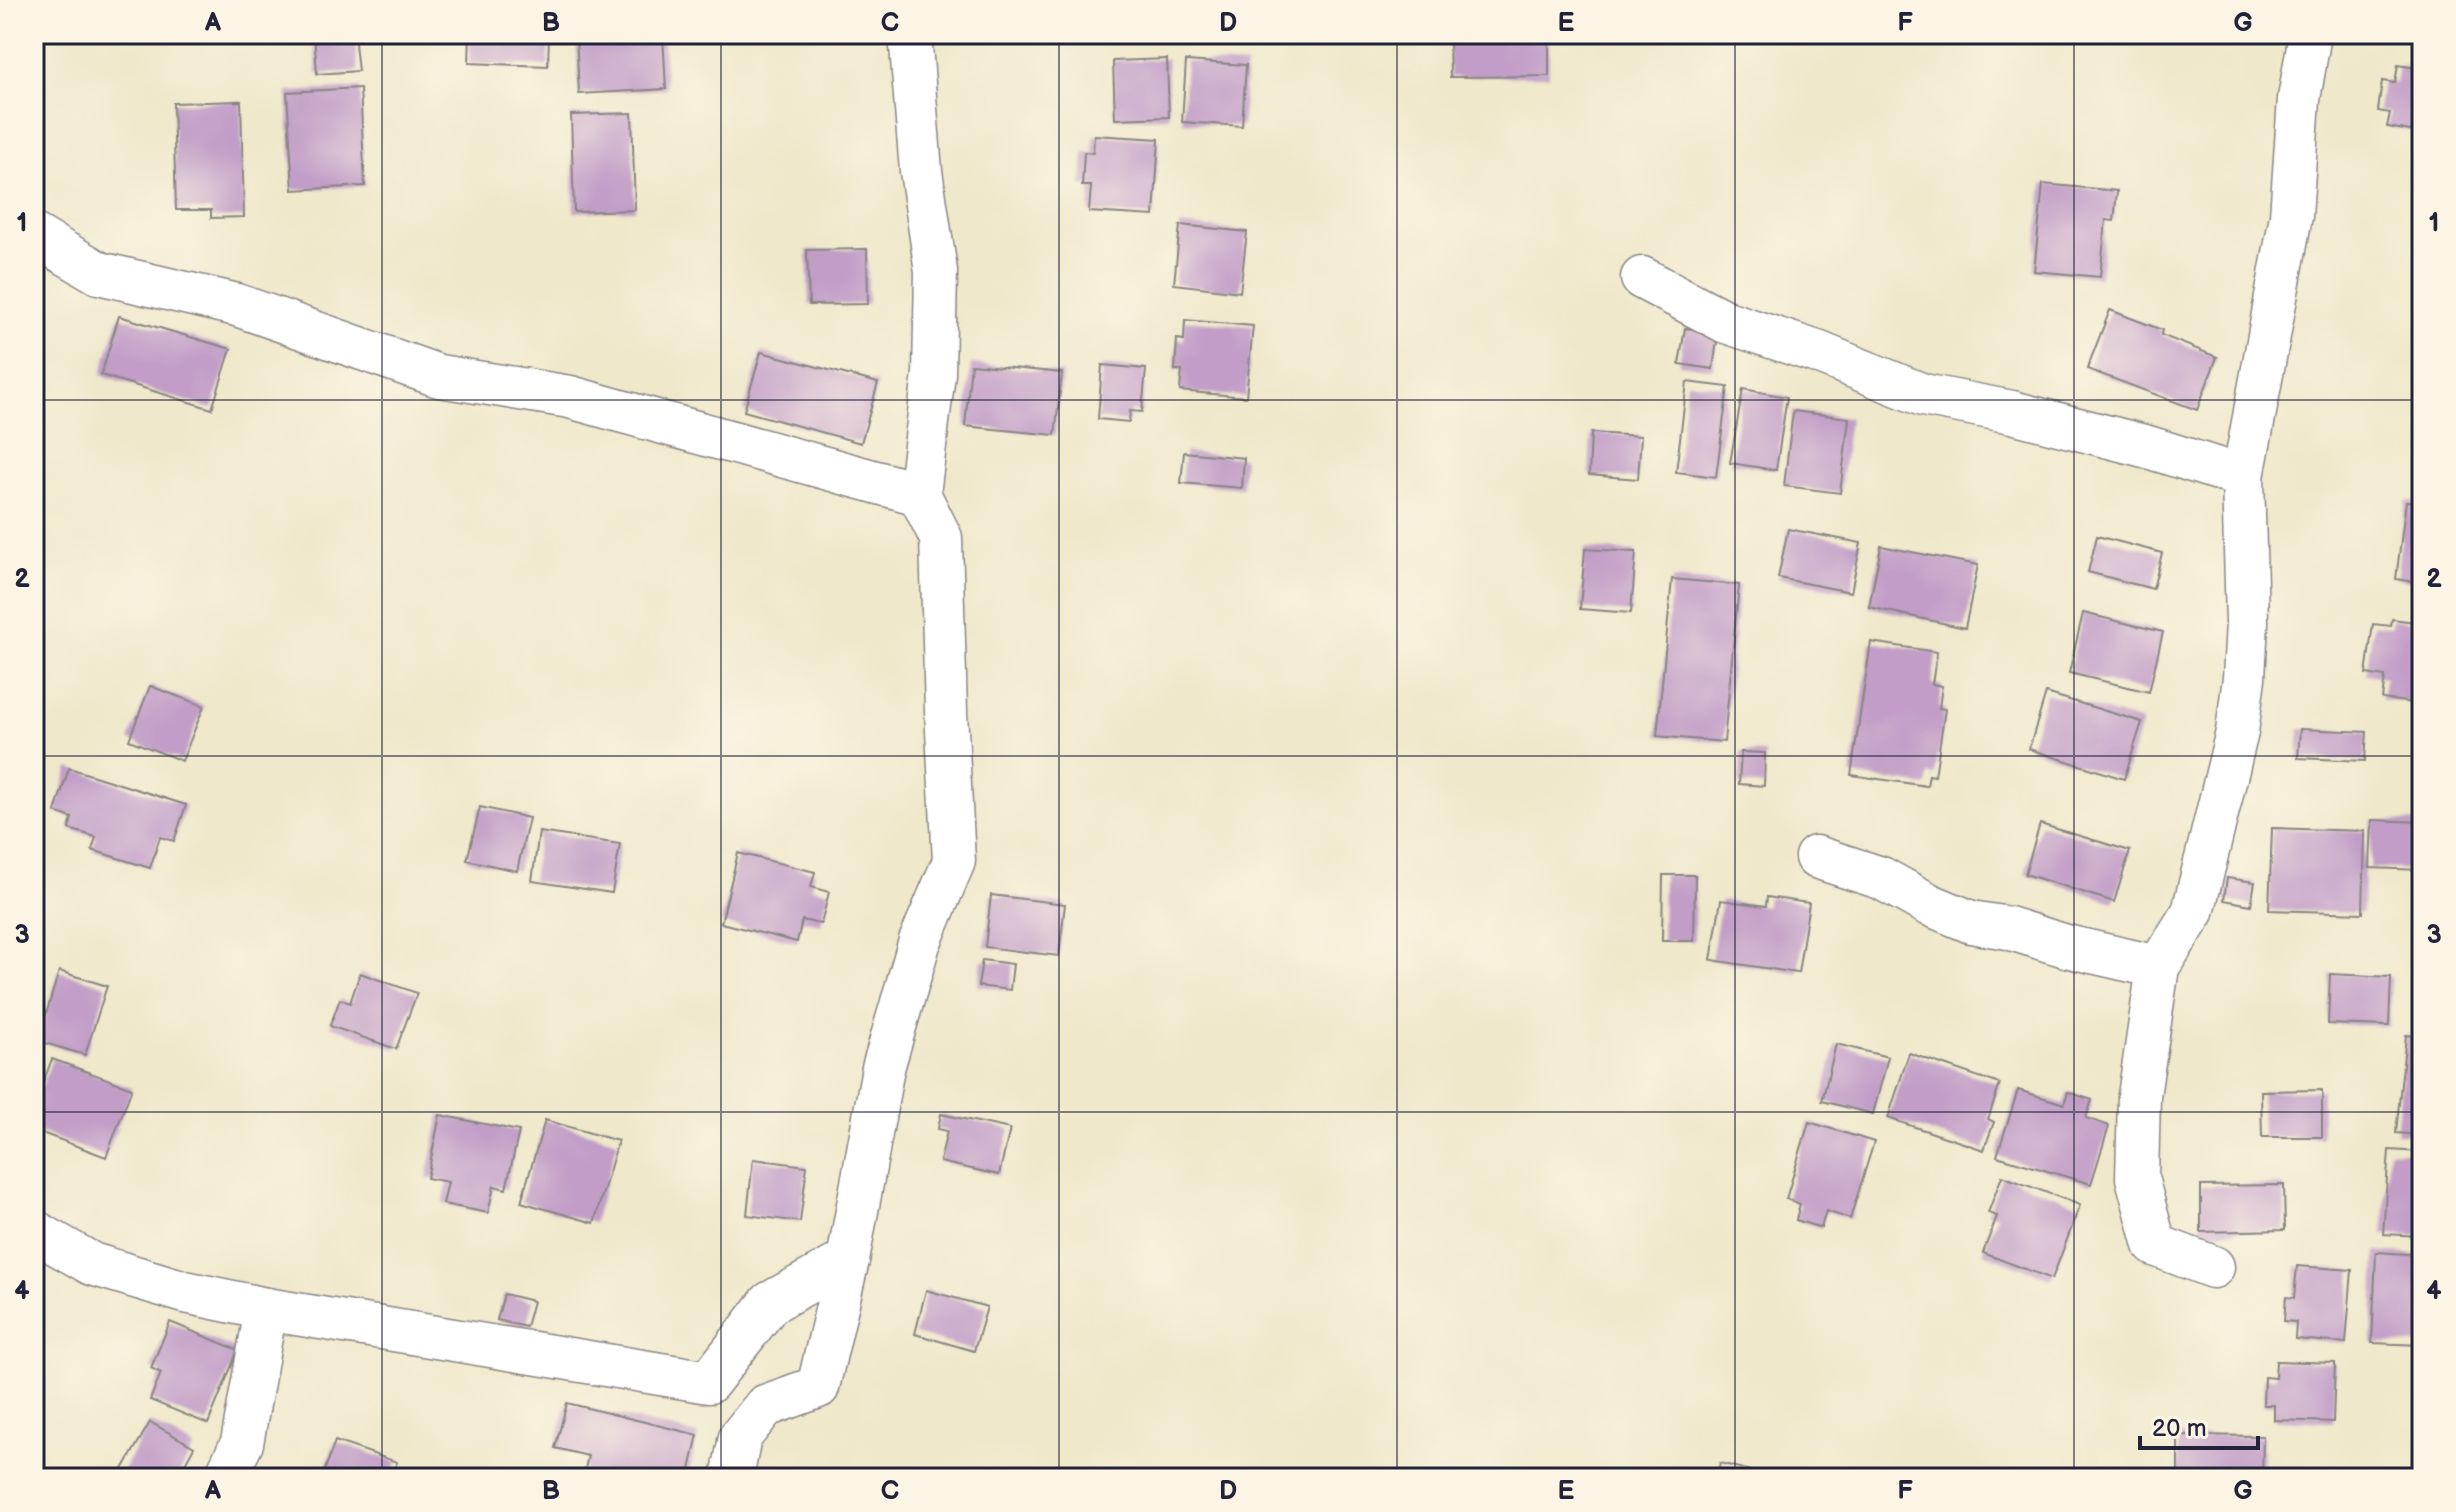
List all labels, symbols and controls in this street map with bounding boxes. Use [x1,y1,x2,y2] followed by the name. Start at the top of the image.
[204,8,221,39] text: A
[542,8,560,39] text: B
[881,8,899,39] text: C
[1219,8,1237,39] text: D
[1558,8,1575,39] text: E
[1897,8,1913,39] text: F
[2233,8,2253,39] text: G
[17,208,27,239] text: 1
[2429,208,2439,239] text: 1
[14,564,30,595] text: 2
[2426,564,2442,595] text: 2
[14,920,30,951] text: 3
[2426,920,2442,951] text: 3
[14,1276,30,1307] text: 4
[2426,1276,2442,1307] text: 4
[2140,1400,2258,1450] scale bar
[2152,1414,2207,1443] text: 20 m
[204,1476,221,1507] text: A
[542,1476,560,1507] text: B
[881,1476,899,1507] text: C
[1219,1476,1237,1507] text: D
[1558,1476,1575,1507] text: E
[1897,1476,1913,1507] text: F
[2233,1476,2253,1507] text: G

